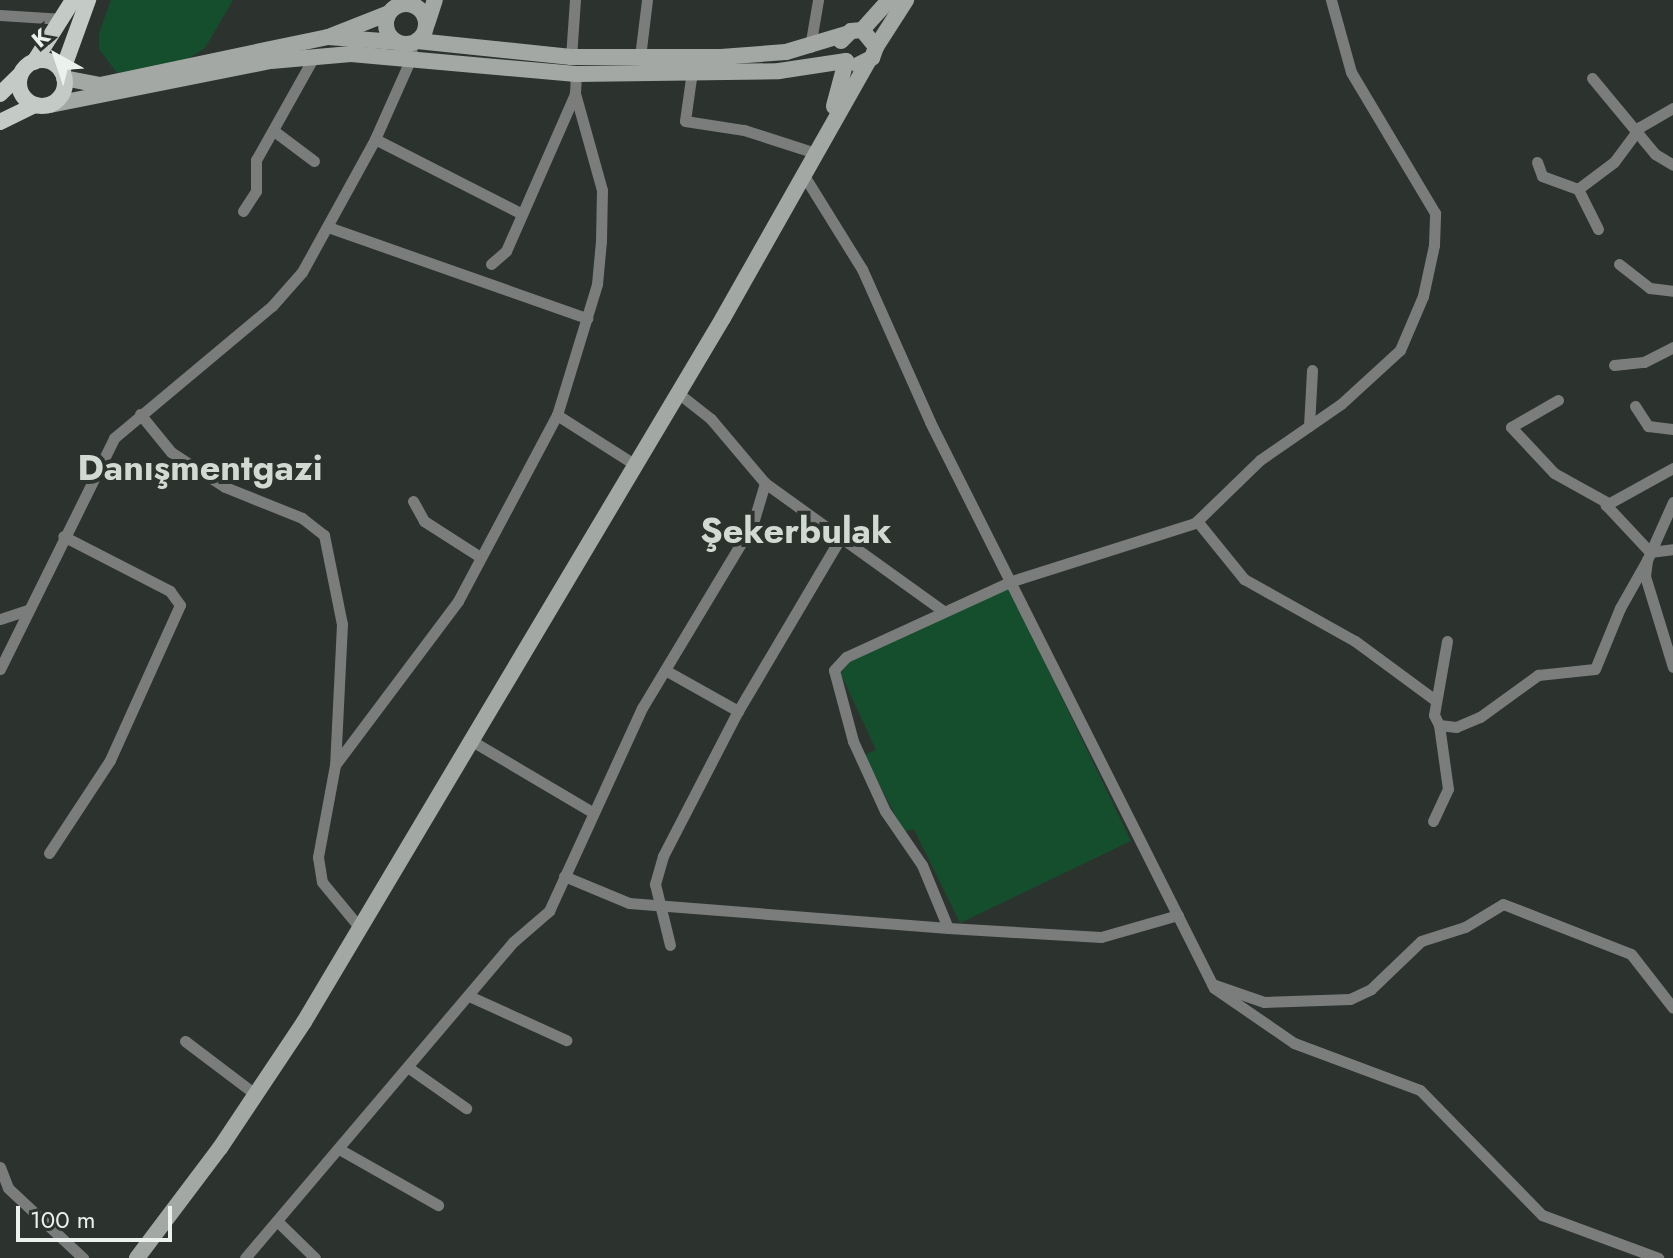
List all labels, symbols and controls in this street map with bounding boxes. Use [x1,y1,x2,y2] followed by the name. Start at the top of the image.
[16,16,96,96] north arrow
[24,20,57,55] text: K
[77,446,323,490] district label: Danışmentgazi
[700,509,892,553] district label: Şekerbulak
[20,1190,176,1240] scale bar
[30,1202,96,1237] text: 100 m

